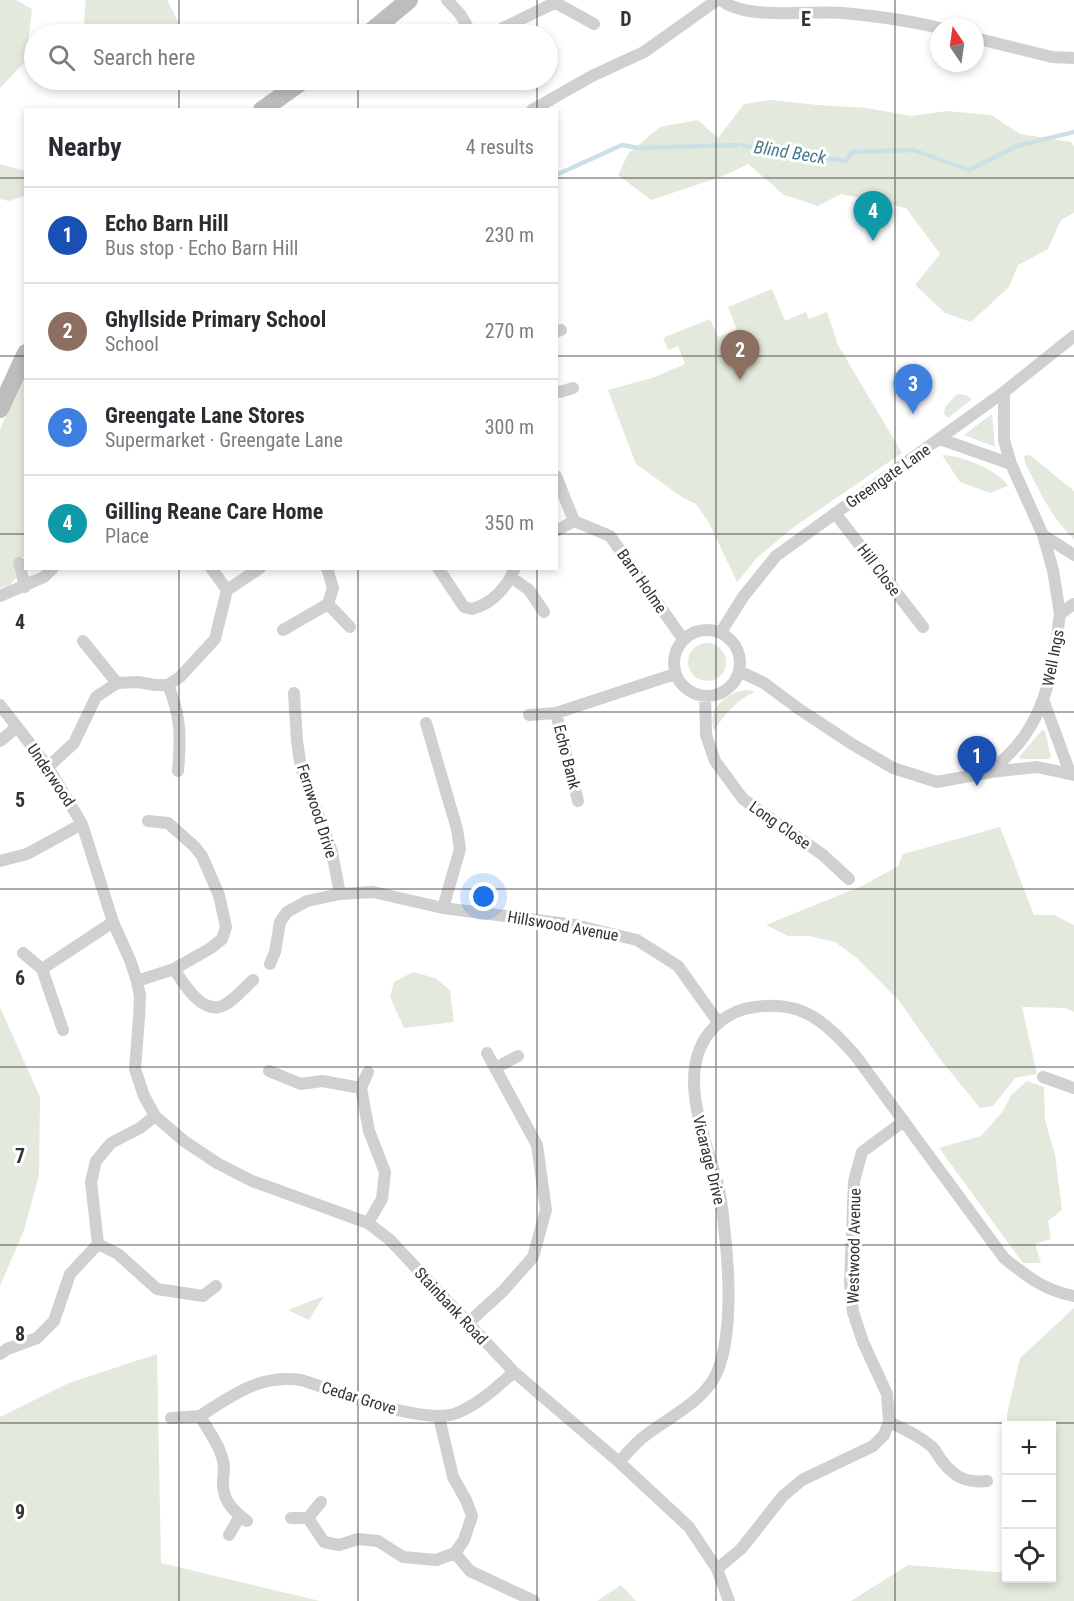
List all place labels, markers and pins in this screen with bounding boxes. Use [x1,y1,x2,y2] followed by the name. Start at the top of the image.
[854,192,892,241] pin: 4
[720,330,760,380] pin: 2
[894,364,932,414] pin: 3
[958,736,996,786] pin: 1

